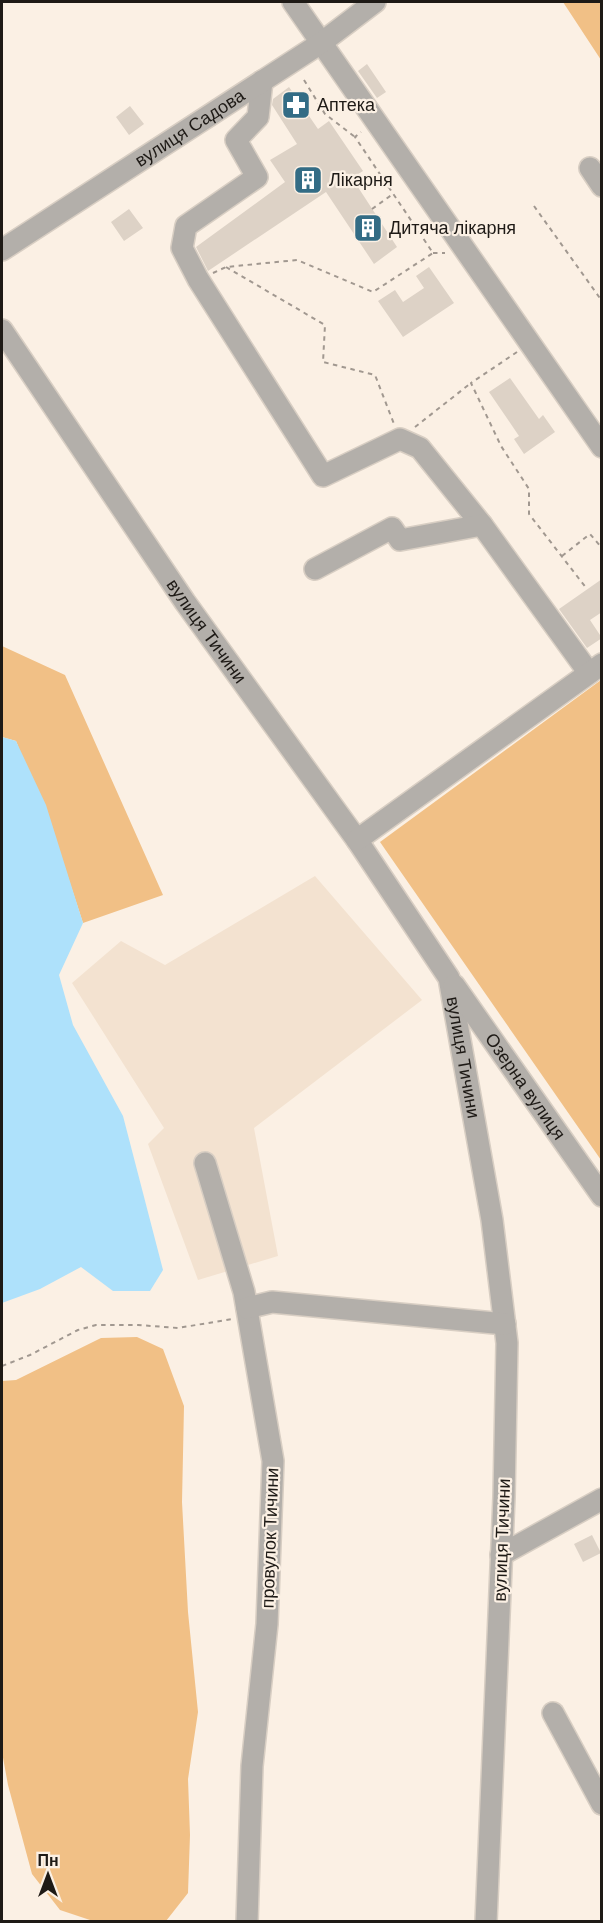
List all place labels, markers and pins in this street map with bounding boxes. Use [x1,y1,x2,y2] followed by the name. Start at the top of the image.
[280,89,312,121] pharmacy icon: Аптека
[317,95,376,115] place label: Аптека
[292,164,324,196] building icon: Лікарня
[329,170,393,190] place label: Лікарня
[352,212,384,244] building icon: Дитяча лікарня
[389,218,516,238] place label: Дитяча лікарня

